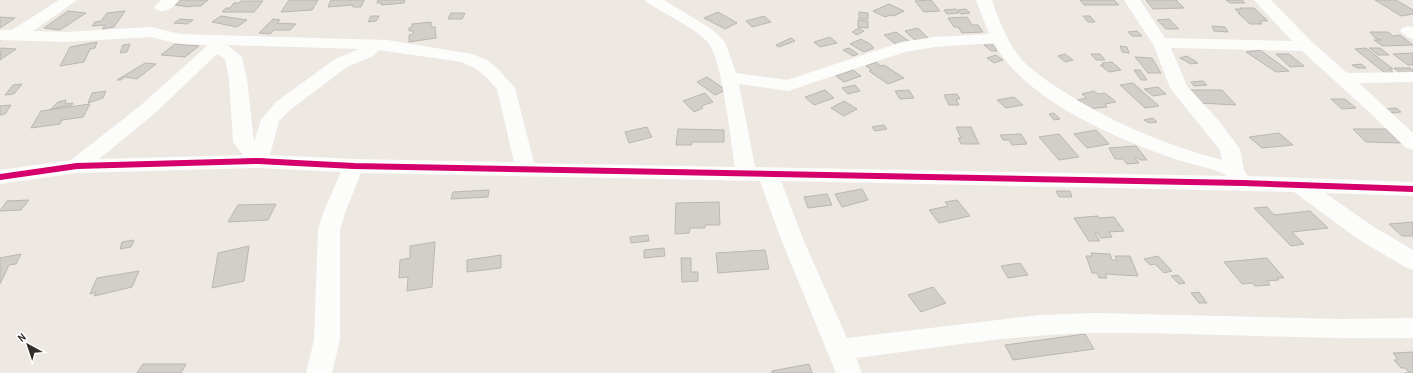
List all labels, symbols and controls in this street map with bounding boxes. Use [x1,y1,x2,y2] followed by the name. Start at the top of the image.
[8,325,48,365] north arrow
[15,330,29,345] text: N

